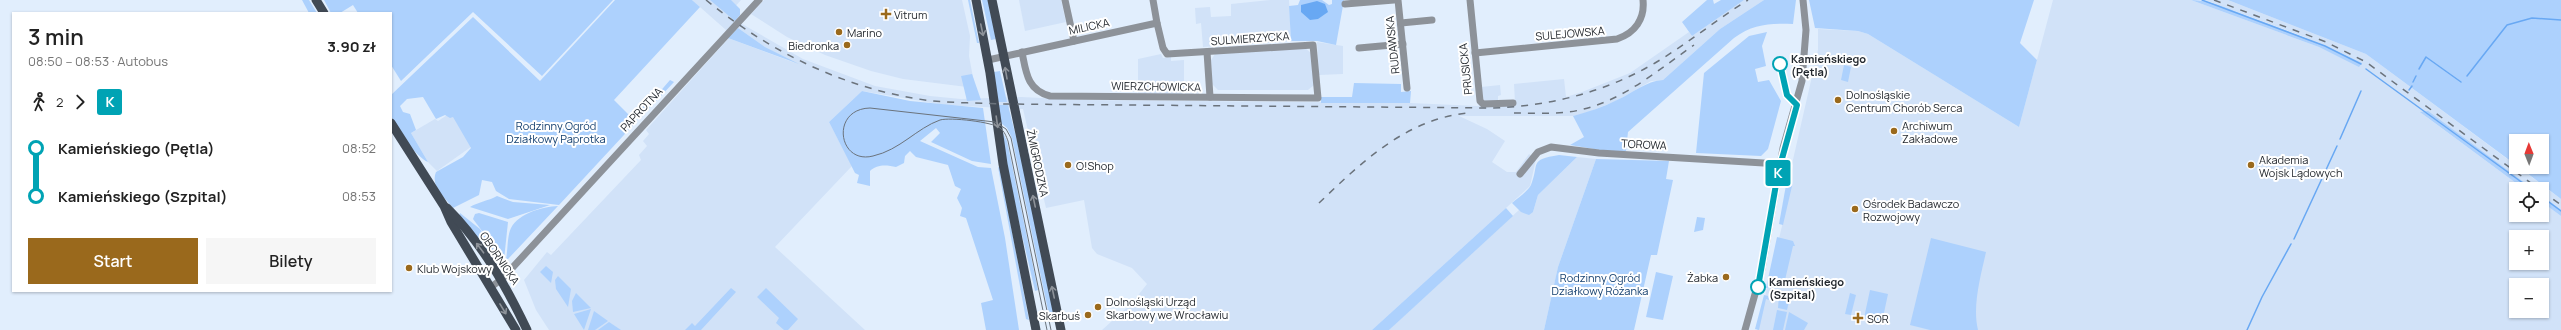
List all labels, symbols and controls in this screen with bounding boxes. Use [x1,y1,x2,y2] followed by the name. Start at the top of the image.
[894,7,927,22] place label: Vitrum
[881,9,891,19] marker: Vitrum
[1067,14,1111,38] street label: MILICKA
[1381,15,1403,75] street label: RUDAWSKA
[28,22,84,52] text: 3 min
[1535,22,1605,43] street label: SULEJOWSKA
[978,23,986,36] one-way arrow
[847,25,882,40] place label: Marino
[834,27,844,37] marker: Marino
[1210,28,1290,48] street label: SULMIERZYCKA
[327,36,376,57] text: 3.90 zł
[788,38,839,53] place label: Biedronka
[842,40,852,50] marker: Biedronka
[1455,42,1475,95] street label: PRUSICKA
[1791,51,1866,79] place label: Kamieńskiego (Pętla)
[28,52,168,70] text: 08:50 – 08:53 · Autobus
[1772,56,1788,72] marker: Kamieńskiego (Pętla)
[1002,67,1010,80] one-way arrow
[1111,78,1201,94] street label: WIERZCHOWICKA
[617,84,665,134] street label: PAPROTNA
[1846,87,1962,115] place label: Dolnośląskie Centrum Chorób Serca
[28,91,50,113] icon: walk
[69,91,91,113] icon: forward
[105,92,114,111] text: K
[56,93,63,111] text: 2
[1833,95,1843,105] marker: Dolnośląskie Centrum Chorób Serca
[993,115,1001,128] one-way arrow
[506,118,606,146] park label: Rodzinny Ogród Działkowy Paprotka
[1902,118,1958,146] place label: Archiwum Zakładowe
[1889,126,1899,136] marker: Archiwum Zakładowe
[1024,128,1052,198] street label: ŻMIGRODZKA
[2509,134,2549,174] north arrow
[2509,134,2549,318] map controls
[1621,135,1667,153] street label: TOROWA
[58,138,215,159] text: Kamieńskiego (Pętla)
[342,139,376,157] text: 08:52
[2259,152,2342,180] place label: Akademia Wojsk Lądowych
[1076,158,1114,173] place label: O!Shop
[1063,160,1073,170] marker: O!Shop
[1765,160,1791,186] line badge: K
[2246,160,2256,170] marker: Akademia Wojsk Lądowych
[1773,163,1783,182] text: K
[2509,182,2549,222] button: locate
[58,186,227,207] text: Kamieńskiego (Szpital)
[342,187,376,205] text: 08:53
[1029,195,1037,208] one-way arrow
[1863,196,1960,224] place label: Ośrodek Badawczo Rozwojowy
[1850,204,1860,214] marker: Ośrodek Badawczo Rozwojowy
[477,228,523,288] street label: OBORNICKA
[2509,230,2549,270] button: +
[28,238,198,284] button: Start
[206,238,376,284] button: Bilety
[476,243,484,254] one-way arrow
[417,261,492,276] place label: Klub Wojskowy
[404,263,414,273] marker: Klub Wojskowy
[1552,270,1648,298] park label: Rodzinny Ogród Działkowy Różanka
[1687,270,1718,285] place label: Żabka
[1721,272,1731,282] marker: Żabka
[1769,274,1844,302] place label: Kamieńskiego (Szpital)
[2509,278,2549,318] button: −
[1750,279,1766,295] marker: Kamieńskiego (Szpital)
[1049,286,1057,299] one-way arrow
[1106,294,1228,322] place label: Dolnośląski Urząd Skarbowy we Wrocławiu
[1093,302,1103,312] marker: Dolnośląski Urząd Skarbowy we Wrocławiu
[500,303,508,315] one-way arrow
[1039,308,1080,323] place label: Skarbuś
[1083,310,1093,320] marker: Skarbuś
[1867,311,1889,326] place label: SOR
[1852,312,1864,324] marker: SOR

